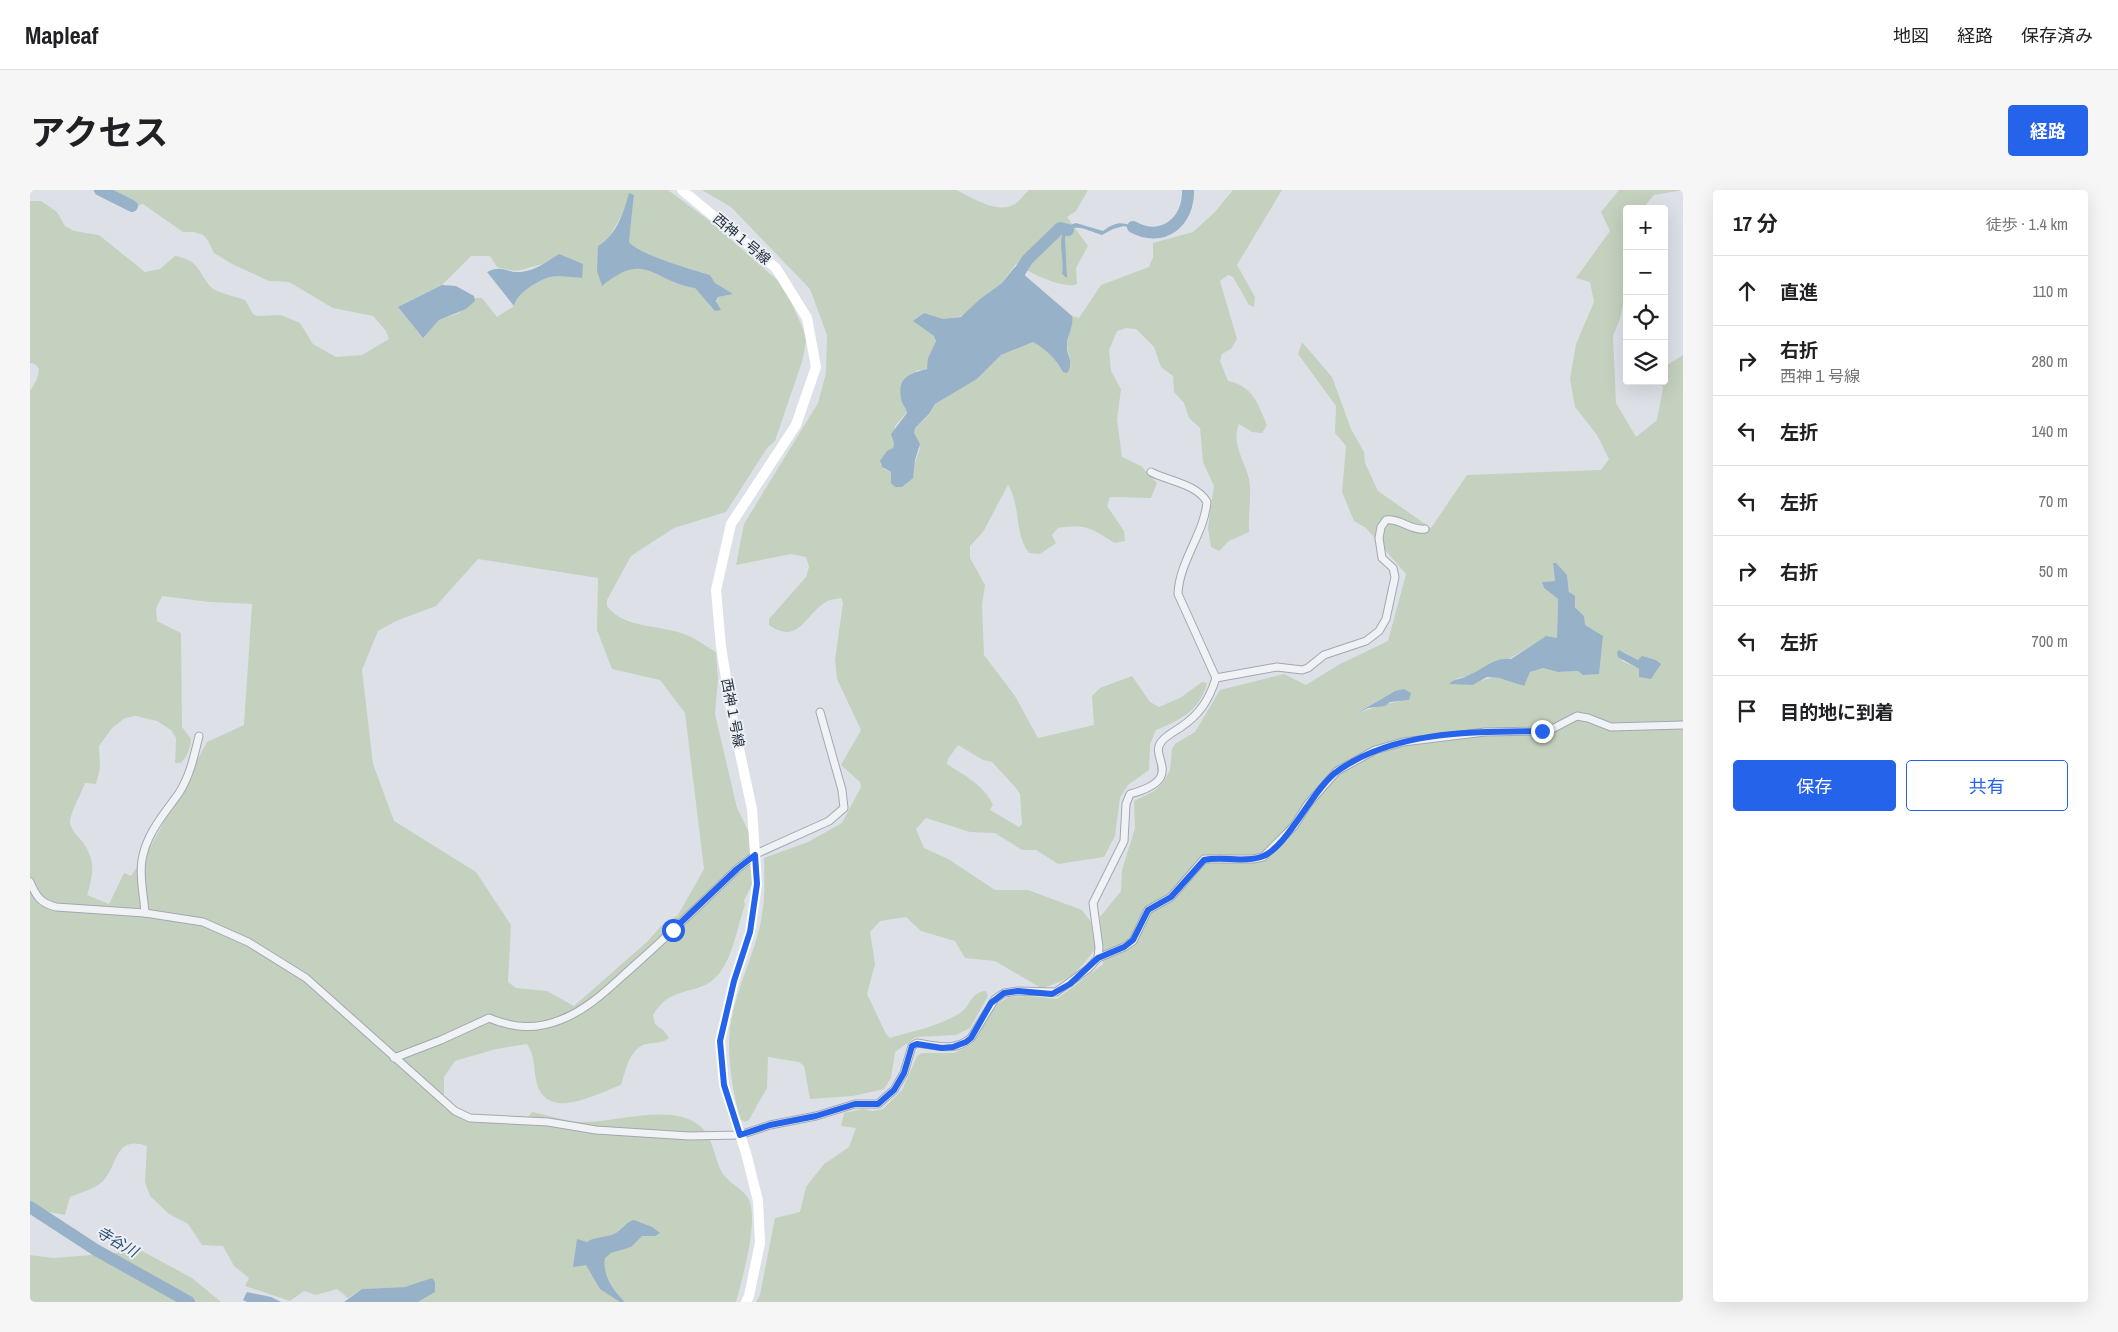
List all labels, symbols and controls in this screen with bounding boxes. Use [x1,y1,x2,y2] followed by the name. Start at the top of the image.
[25,19,98,51] text: Mapleaf
[1893,23,1929,48] text: 地図
[1957,23,1993,48] text: 経路
[2021,23,2093,48] text: 保存済み
[2008,105,2088,156] button: 経路
[30,109,168,156] text: アクセス
[1623,205,1668,385] map controls
[1623,205,1668,250] button: +
[1733,209,1778,238] text: 17 分
[709,210,775,268] street label: 西神１号線
[1986,213,2068,235] text: 徒歩 · 1.4 km
[1623,250,1668,295] button: −
[1733,277,1761,305] icon: ahead
[1780,279,1818,305] text: 直進
[2032,280,2068,302] text: 110 m
[1623,295,1668,340] button: locate
[1780,337,1818,363] text: 右折
[1623,340,1668,385] button: layers
[1733,347,1761,375] icon: right
[2032,350,2068,372] text: 280 m
[1780,365,1860,387] text: 西神１号線
[1733,417,1761,445] icon: left
[1780,419,1818,445] text: 左折
[2032,420,2068,442] text: 140 m
[1733,487,1761,515] icon: left
[1780,489,1818,515] text: 左折
[2039,490,2068,512] text: 70 m
[1733,557,1761,585] icon: right
[1780,559,1818,585] text: 右折
[2039,560,2068,582] text: 50 m
[1733,627,1761,655] icon: left
[1780,629,1818,655] text: 左折
[2032,630,2068,652] text: 700 m
[717,677,749,749] street label: 西神１号線
[1733,697,1761,725] icon: arrive
[1780,699,1894,725] text: 目的地に到着
[1531,720,1554,743] route end
[1733,760,1896,811] button: 保存
[1906,760,2068,811] button: 共有
[662,919,685,942] route start
[93,1221,144,1263] water label: 寺谷川

